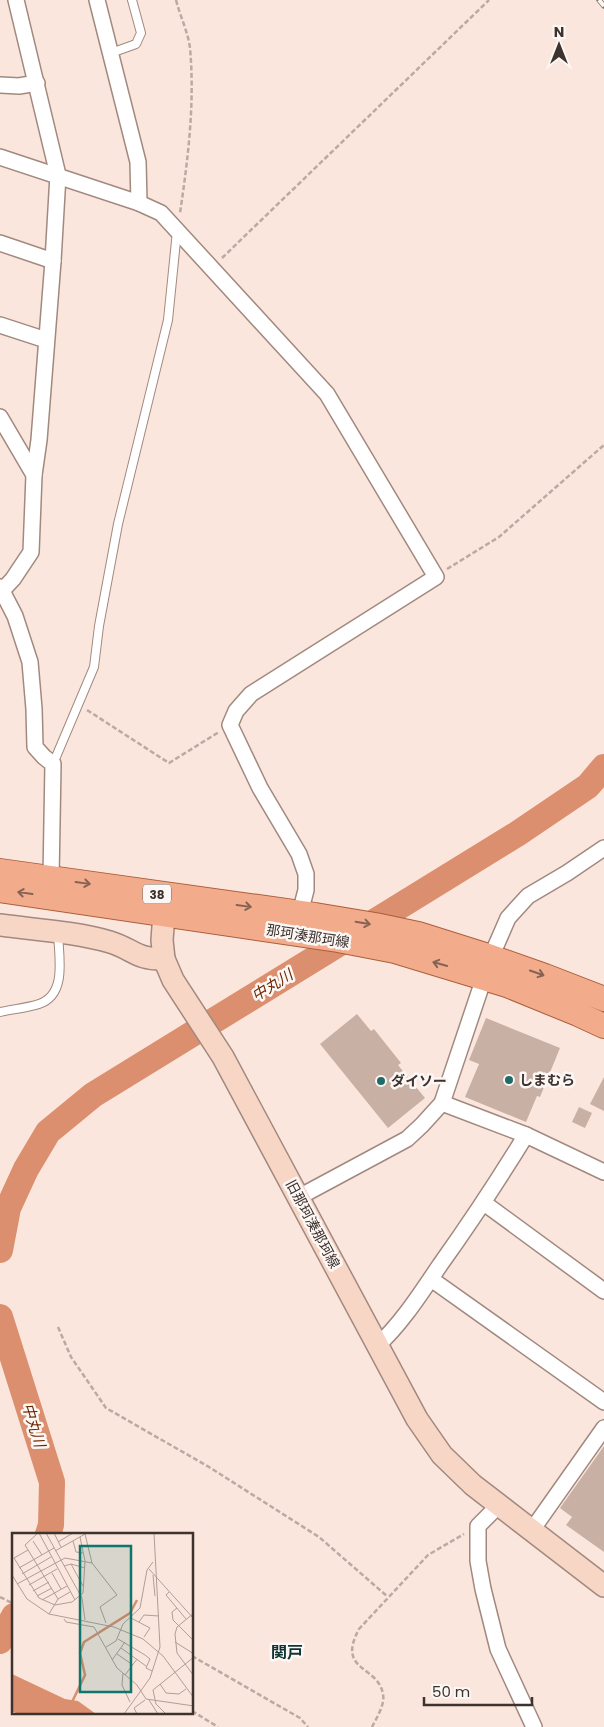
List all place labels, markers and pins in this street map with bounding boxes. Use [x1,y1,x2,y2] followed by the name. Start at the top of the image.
[519,1070,575,1090] place label: しまむら
[391,1071,447,1091] place label: ダイソー
[503,1074,515,1086] marker: しまむら
[375,1075,387,1087] marker: ダイソー

